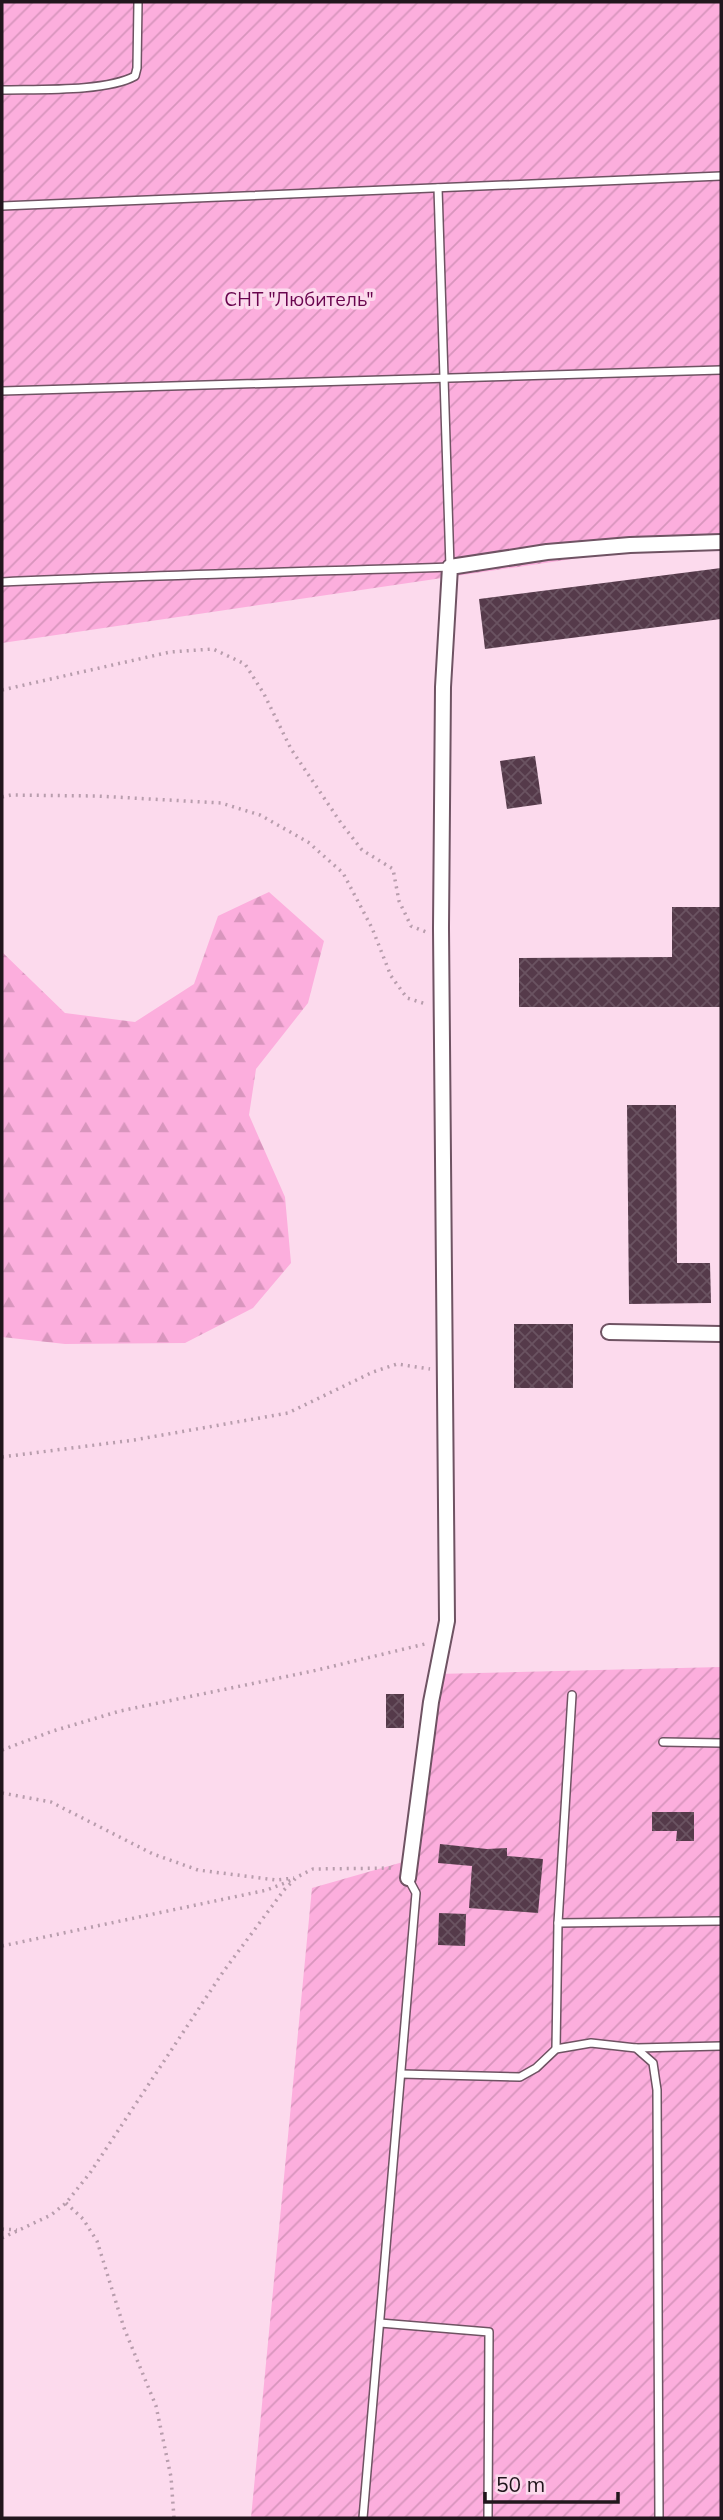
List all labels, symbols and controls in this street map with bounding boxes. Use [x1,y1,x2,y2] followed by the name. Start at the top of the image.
[224,287,374,311] park label: СНТ "Любитель"
[485,2460,618,2504] scale bar
[496,2471,545,2497] text: 50 m

